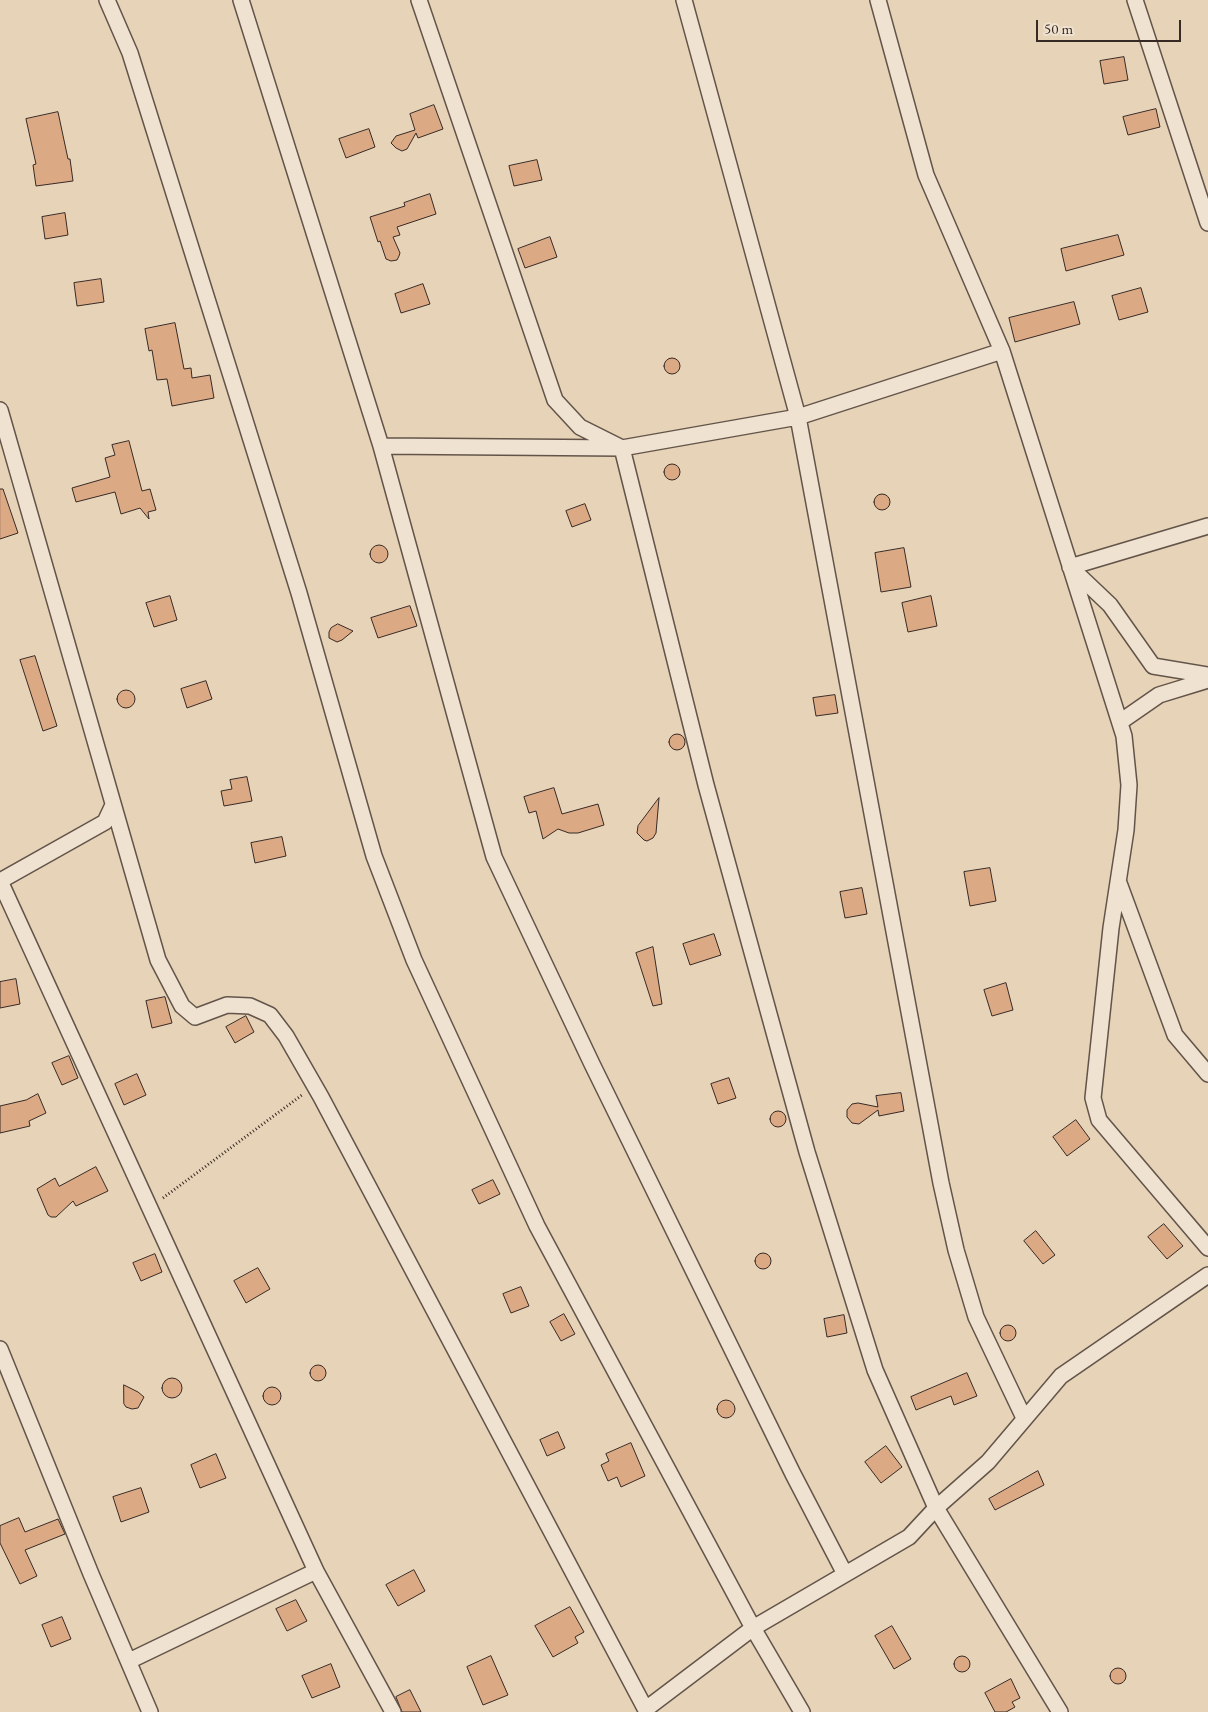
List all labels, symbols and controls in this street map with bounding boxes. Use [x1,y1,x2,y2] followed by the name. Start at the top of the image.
[1038,10,1183,42] scale bar
[1044,19,1073,38] text: 50 m

